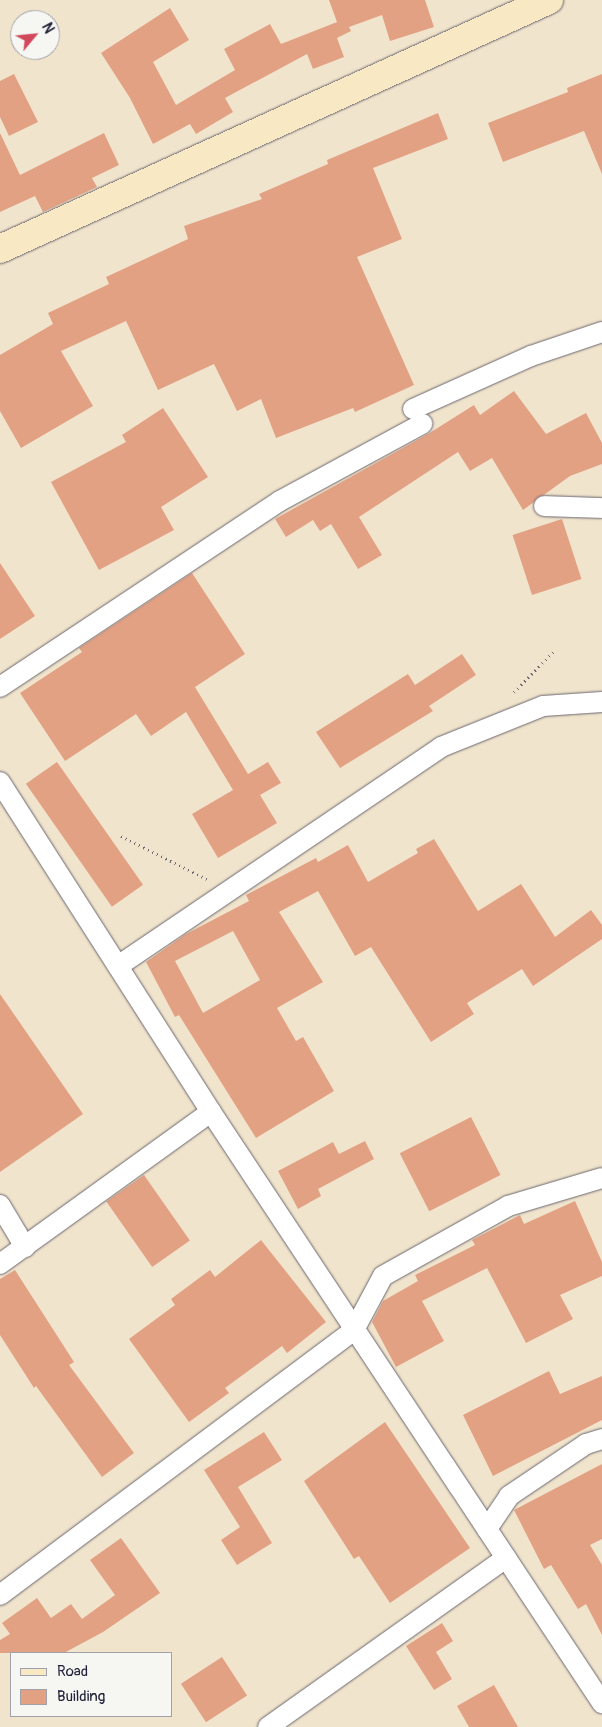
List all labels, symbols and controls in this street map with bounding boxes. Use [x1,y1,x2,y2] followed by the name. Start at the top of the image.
[10,10,60,60] north arrow
[38,20,58,36] text: N
[10,1652,172,1717] legend
[57,1662,88,1681] text: Road
[57,1687,105,1706] text: Building

